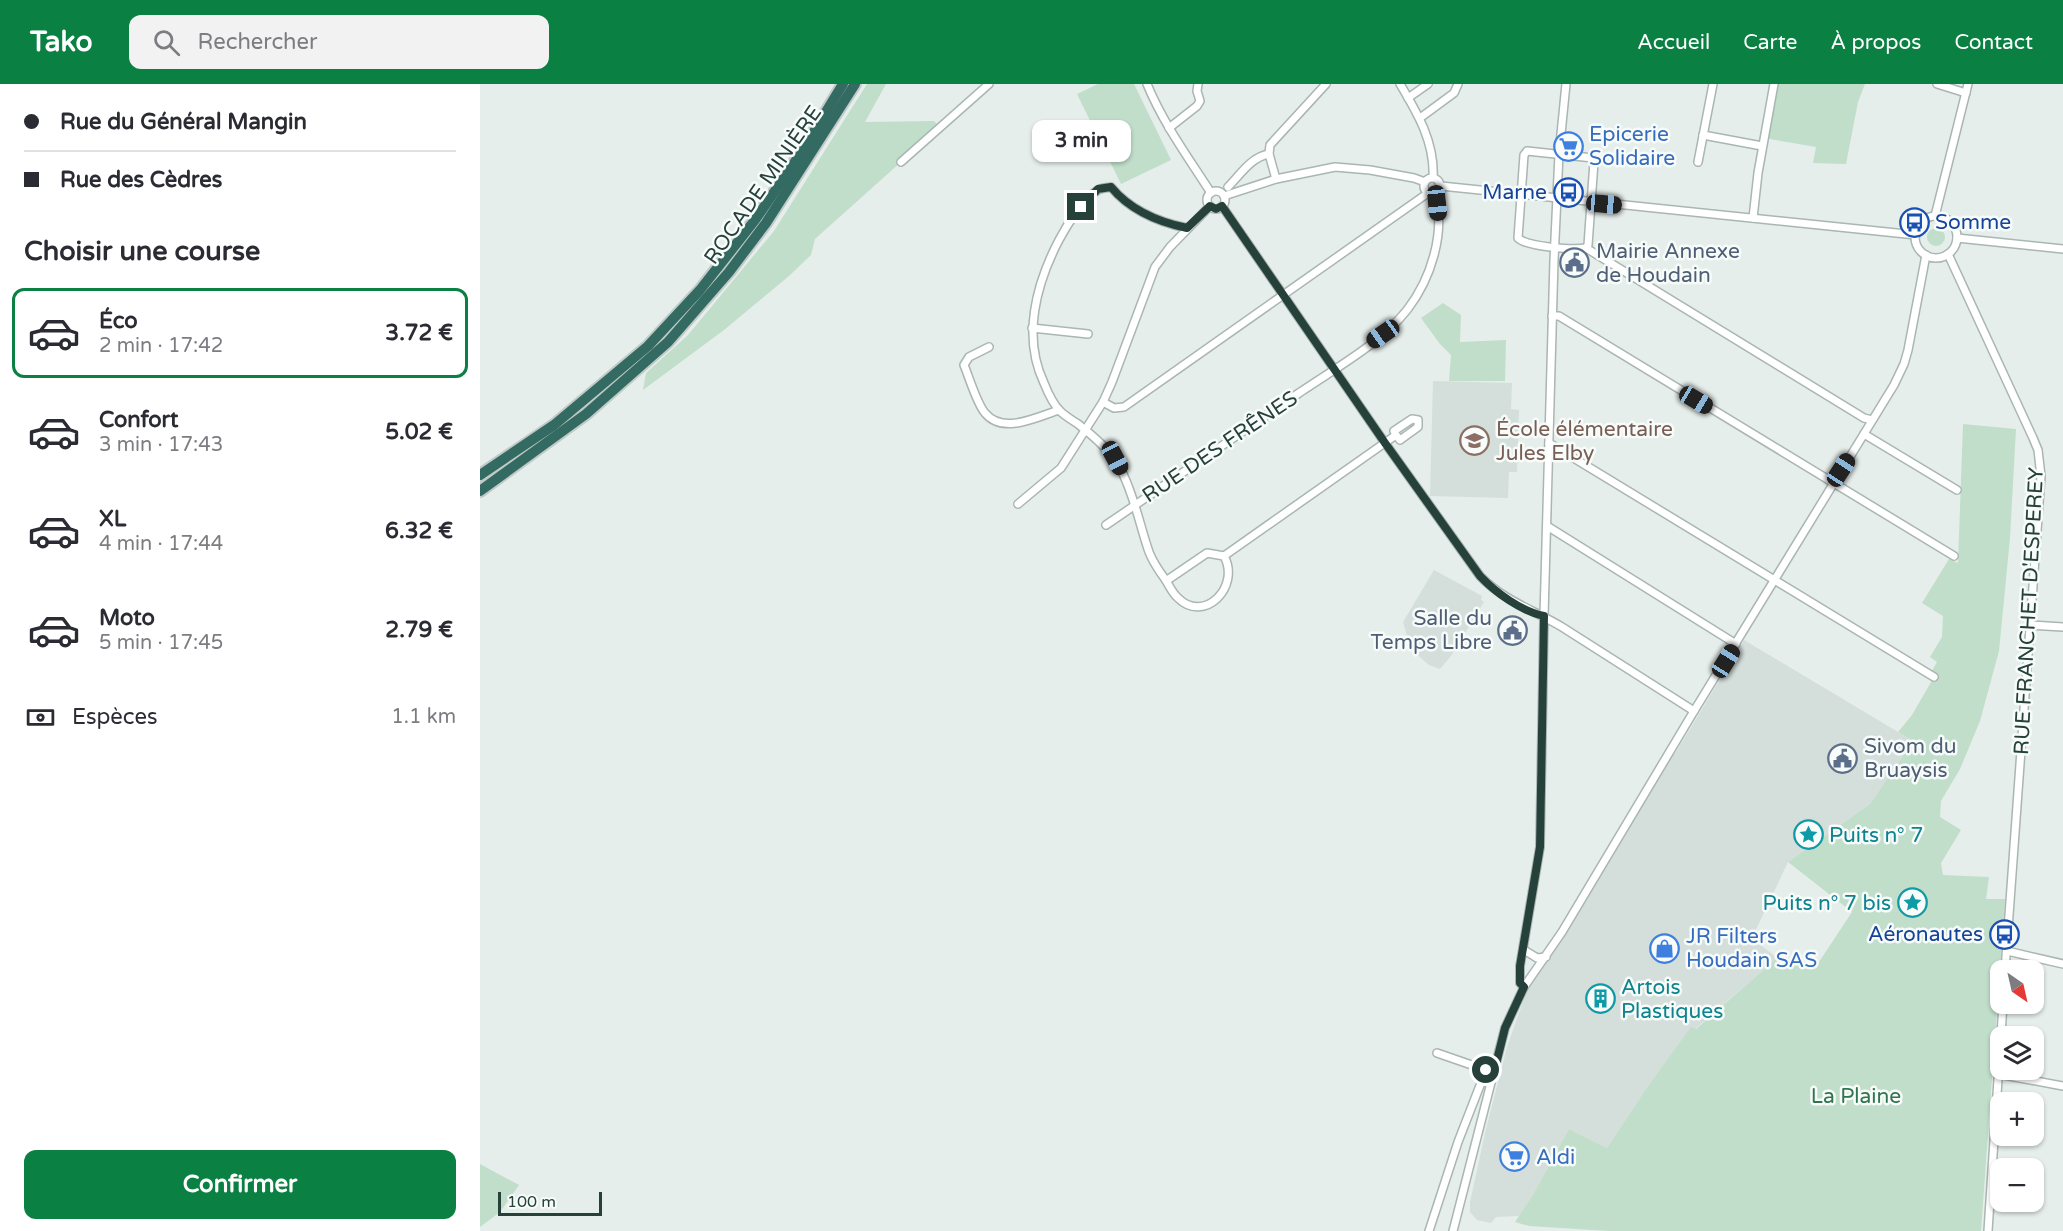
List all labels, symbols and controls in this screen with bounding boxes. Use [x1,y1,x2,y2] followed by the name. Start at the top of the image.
[129,15,549,69] search box
[30,25,93,59] text: Tako
[150,26,183,59] icon: search
[198,29,317,55] text: Rechercher
[1637,30,1710,55] text: Accueil
[1743,30,1797,55] text: Carte
[1830,30,1921,55] text: À propos
[1954,30,2033,55] text: Contact
[699,101,827,269] street label: ROCADE MINIÈRE
[60,109,307,135] text: Rue du Général Mangin
[1032,120,1130,162] callout: 3 min
[1589,122,1675,171] place label: Epicerie Solidaire
[1055,129,1108,153] text: 3 min
[1552,130,1584,162] supermarket icon: Epicerie Solidaire
[60,167,222,193] text: Rue des Cèdres
[1552,176,1584,208] bus stop icon: Marne
[1482,180,1547,205] place label: Marne
[1426,184,1448,222] car
[1067,193,1094,220] route end
[1585,193,1623,215] car
[1898,206,1930,238] bus stop icon: Somme
[1935,210,2011,235] place label: Somme
[24,235,260,268] text: Choisir une course
[1596,239,1740,288] place label: Mairie Annexe de Houdain
[1559,247,1591,279] public building icon: Mairie Annexe de Houdain
[27,306,81,360] icon: car
[99,308,138,334] text: Éco
[1363,316,1403,352] car
[385,320,453,346] text: 3.72 €
[99,334,223,358] text: 2 min · 17:42
[1676,383,1716,417] car
[1138,386,1302,508] street label: RUE DES FRÊNES
[27,405,81,459] icon: car
[99,407,178,433] text: Confort
[1496,417,1673,466] place label: École élémentaire Jules Elby
[385,419,453,445] text: 5.02 €
[1459,425,1491,457] school or university icon: École élémentaire Jules Elby
[99,433,223,457] text: 3 min · 17:43
[1099,438,1131,478] car
[1824,450,1858,490] car
[2009,466,2049,756] street label: RUE FRANCHET D'ESPEREY
[27,504,81,558] icon: car
[99,506,126,532] text: XL
[385,518,453,544] text: 6.32 €
[99,532,223,556] text: 4 min · 17:44
[27,603,81,657] icon: car
[99,605,155,631] text: Moto
[1370,606,1492,655] place label: Salle du Temps Libre
[1497,614,1529,646] public building icon: Salle du Temps Libre
[385,617,453,643] text: 2.79 €
[99,631,223,655] text: 5 min · 17:45
[1709,641,1743,681] car
[24,701,57,734] icon: cash
[72,704,157,730] text: Espèces
[391,705,456,729] text: 1.1 km
[1864,734,1957,783] place label: Sivom du Bruaysis
[1827,742,1859,774] public building icon: Sivom du Bruaysis
[1792,819,1824,851] place icon: Puits n° 7
[1829,823,1923,848] place label: Puits n° 7
[1896,887,1928,919] place icon: Puits n° 7 bis
[1763,891,1891,916] place label: Puits n° 7 bis
[1988,918,2020,950] bus stop icon: Aéronautes
[1868,922,1983,947] place label: Aéronautes
[1686,924,1817,973] place label: JR Filters Houdain SAS
[1649,932,1681,964] shop icon: JR Filters Houdain SAS
[1990,960,2044,1014] north arrow
[1990,960,2044,1212] map controls
[1621,975,1723,1024] place label: Artois Plastiques
[1584,983,1616,1015] building icon: Artois Plastiques
[1990,1026,2044,1080] button: layers
[1472,1056,1499,1083] route start
[1811,1084,1901,1109] park label: La Plaine
[1990,1092,2044,1146] button: +
[1499,1141,1531,1173] supermarket icon: Aldi
[1536,1145,1575,1170] place label: Aldi
[24,1150,456,1219] button: Confirmer
[1990,1158,2044,1212] button: −
[498,1189,602,1216] scale bar
[507,1192,556,1212] text: 100 m

